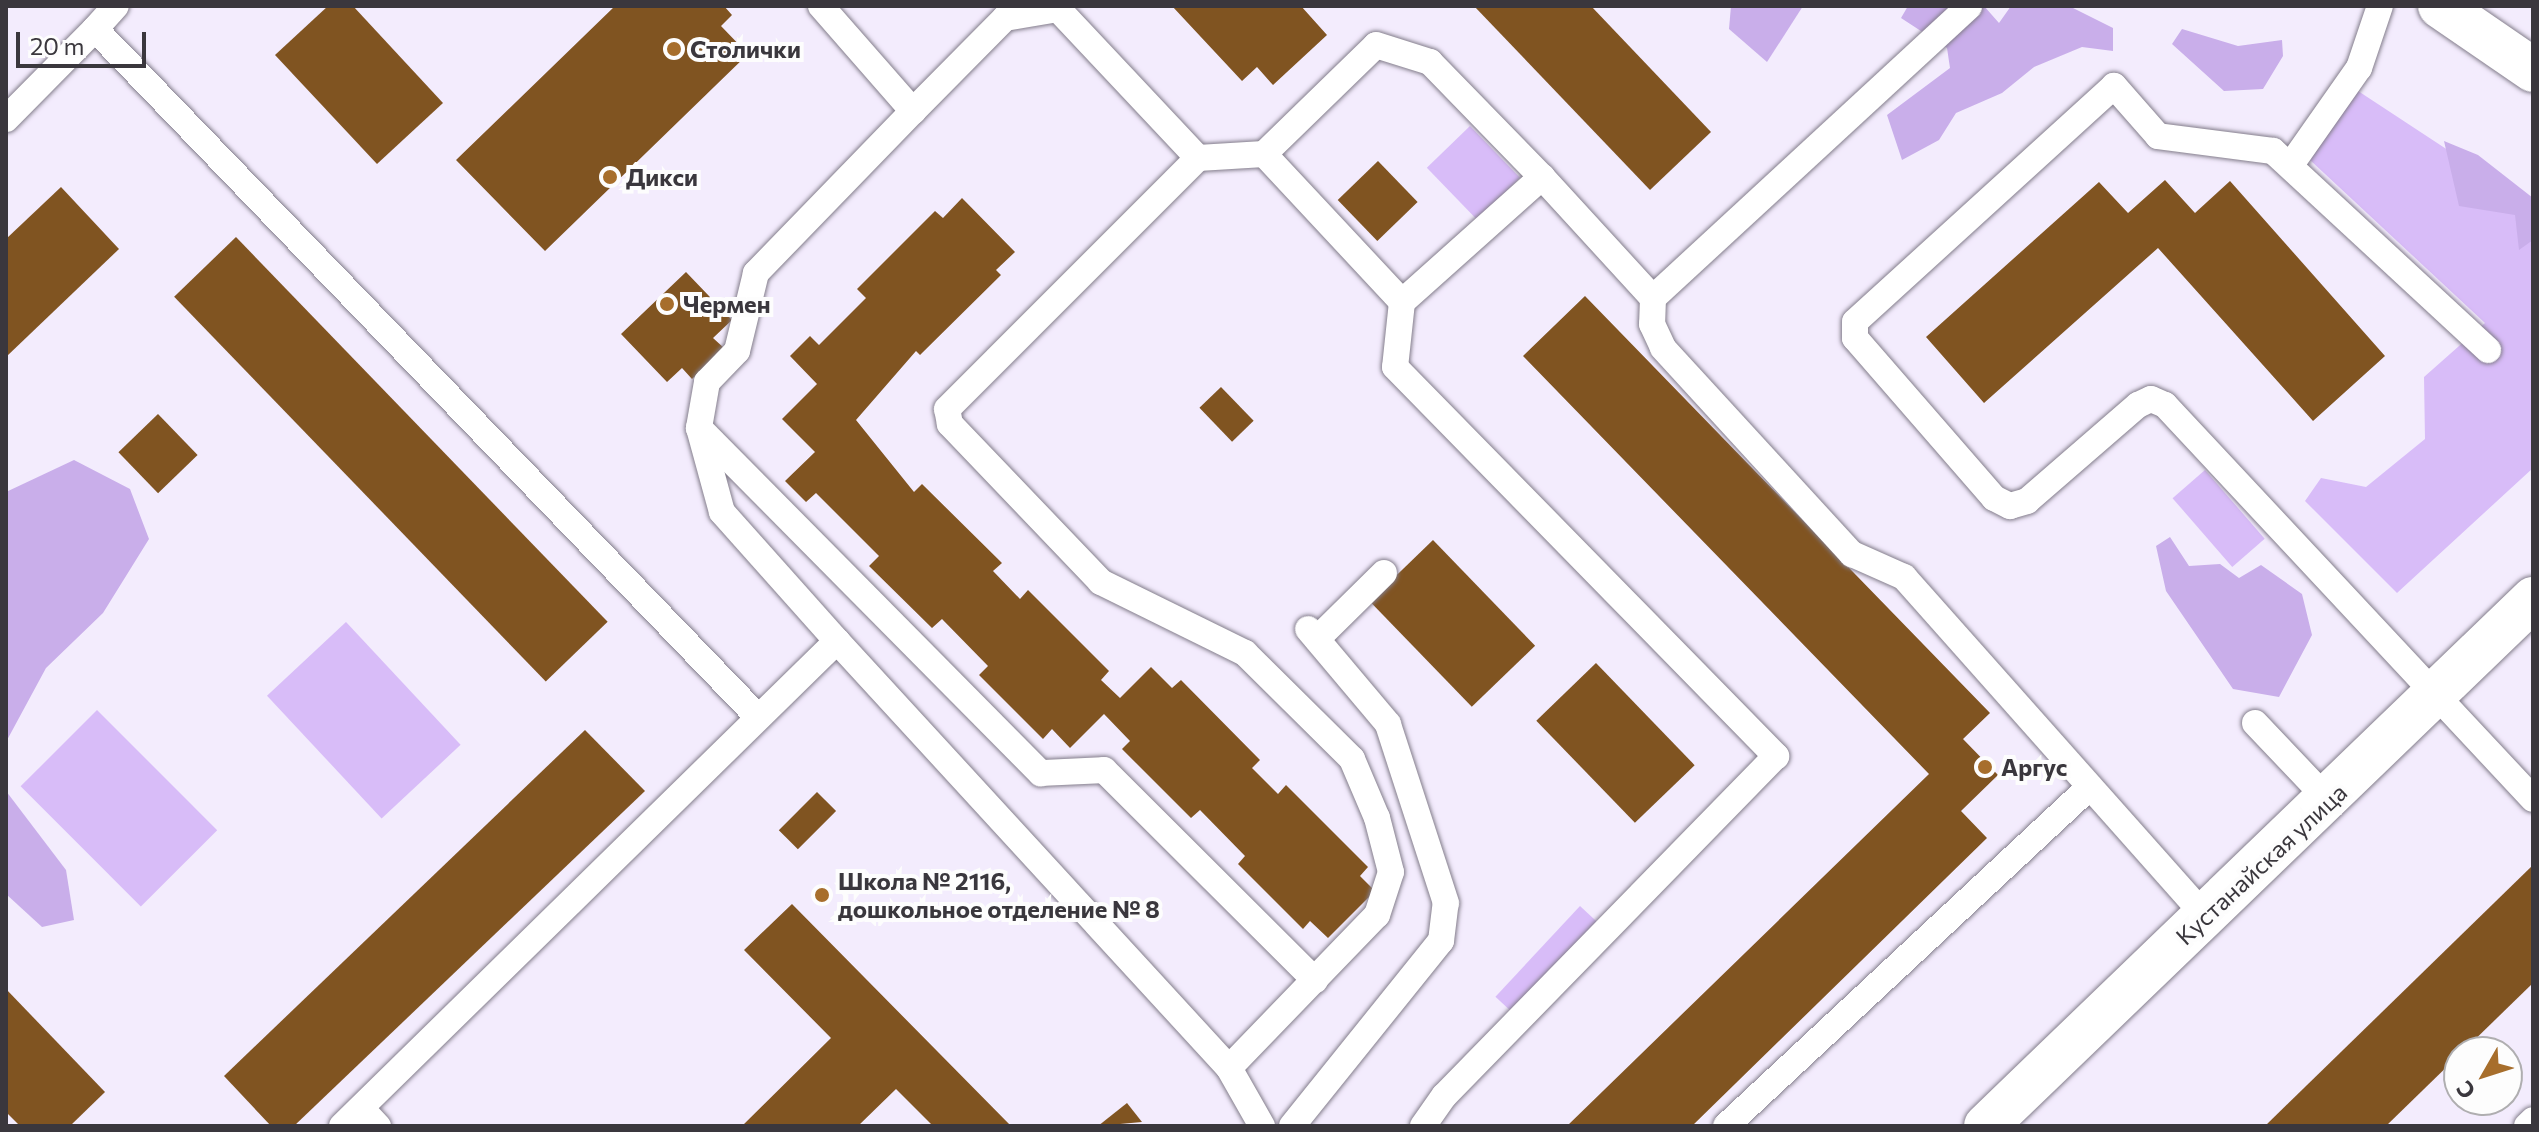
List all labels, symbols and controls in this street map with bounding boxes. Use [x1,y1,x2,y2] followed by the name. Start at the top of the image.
[20,16,150,66] scale bar
[30,31,84,60] text: 20 m
[690,35,801,63] place label: Столички
[665,40,683,58] marker: Столички
[626,163,698,191] place label: Дикси
[601,168,619,186] marker: Дикси
[683,290,771,318] place label: Чермен
[658,295,676,313] marker: Чермен
[2001,753,2067,781] place label: Аргус
[1976,758,1994,776] marker: Аргус
[2170,777,2352,951] street label: Кустанайская улица
[838,867,1160,923] place label: Школа № 2116, дошкольное отделение № 8
[813,886,831,904] marker: Школа № 2116, дошкольное отделение № 8
[2443,1036,2523,1116] north arrow
[2450,1076,2481,1105] text: С

